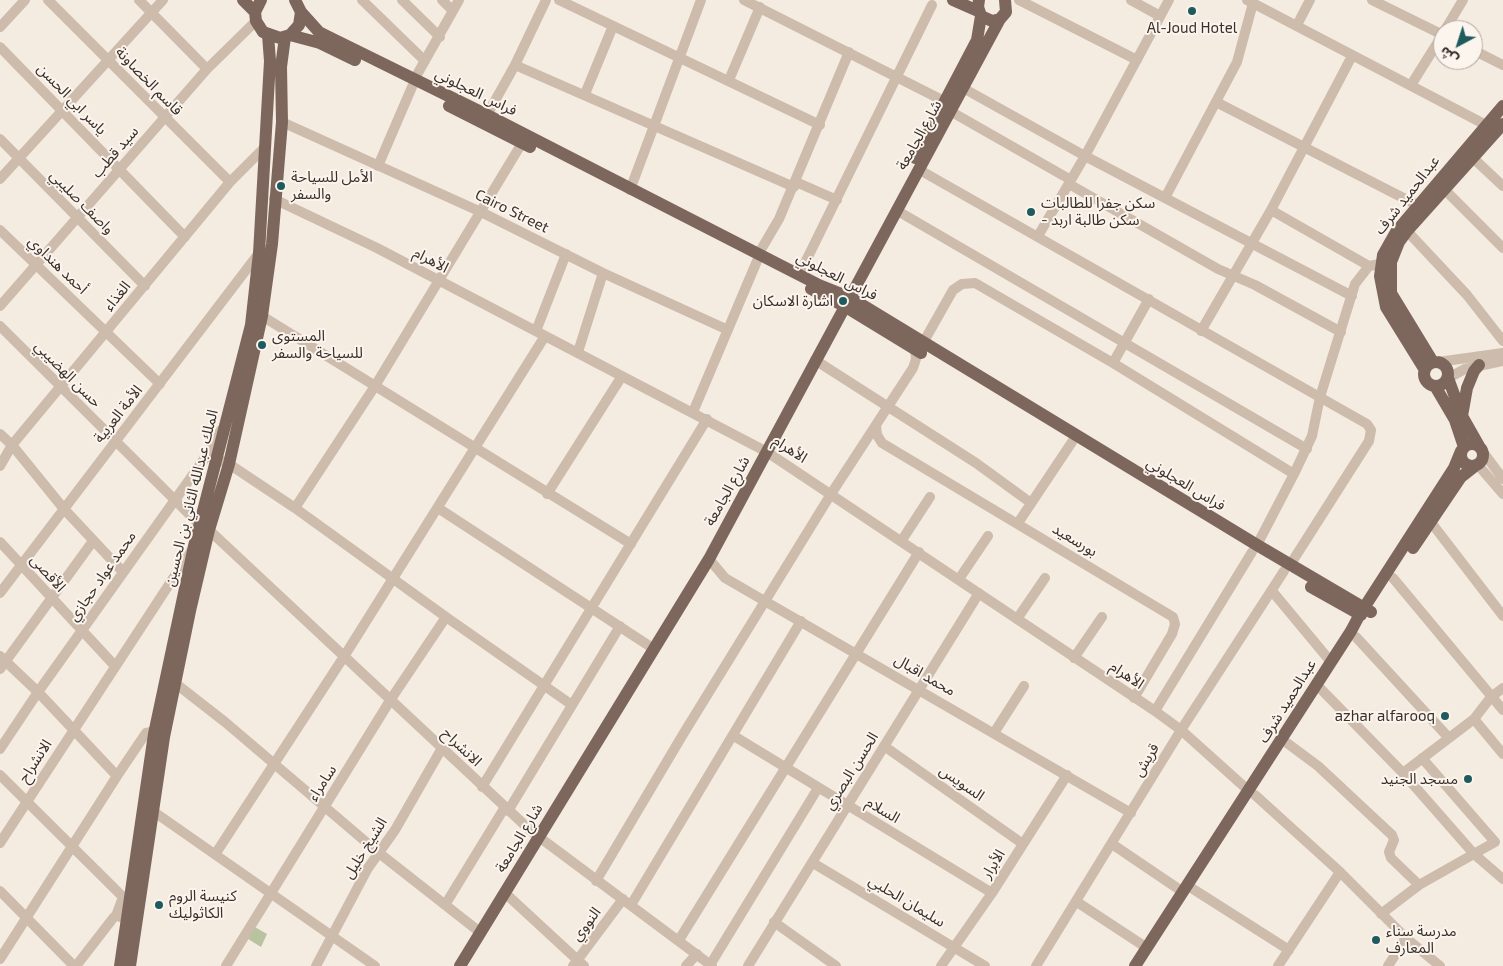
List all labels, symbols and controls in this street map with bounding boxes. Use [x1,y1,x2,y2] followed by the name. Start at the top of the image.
[1186,5,1198,17] marker: Al-Joud Hotel
[1147,19,1237,37] place label: Al-Joud Hotel
[1433,20,1483,70] north arrow
[112,43,186,119] street label: قاسم الخصاونة
[1436,43,1461,69] text: ش
[33,59,111,139] street label: ياسر ابي الحسن
[432,64,520,120] street label: فراس العجلوني
[892,97,946,173] street label: شارع الجامعة
[88,123,142,181] street label: سيد قطب
[1371,152,1443,238] street label: عبدالحميد شرف
[46,166,118,238] street label: واصف صليبي
[291,168,373,203] place label: الأمل للسياحة والسفر
[275,180,287,192] marker: الأمل للسياحة والسفر
[472,185,552,237] street label: Cairo Street
[1041,194,1155,229] place label: سكن جفرا للطالبات - سكن طالبة اربد
[1025,206,1037,218] marker: سكن جفرا للطالبات - سكن طالبة اربد
[24,232,92,298] street label: أحمد هنداوي
[410,243,452,277] street label: الأهرام
[793,248,881,304] street label: فراس العجلوني
[100,278,134,314] street label: الغذاء
[753,292,833,310] place label: اشارة الاسكان
[837,295,849,307] marker: اشارة الاسكان
[272,327,363,362] place label: المستوى للسياحة والسفر
[31,337,105,411] street label: حسن الهضيبي
[256,339,268,351] marker: المستوى للسياحة والسفر
[90,381,146,447] street label: الأمة العربية
[160,408,222,588] street label: الملك عبدالله الثاني بن الحسين
[769,431,811,467] street label: الأهرام
[700,453,754,529] street label: شارع الجامعة
[1143,453,1229,515] street label: فراس العجلوني
[1049,520,1101,560] street label: بورسعيد
[64,528,140,624] street label: محمد عواد حجازي
[26,551,70,595] street label: الأقصى
[891,650,959,700] street label: محمد اقبال
[1254,656,1320,746] street label: عبدالحميد شرف
[1107,657,1147,693] street label: الأهرام
[1335,707,1435,725] place label: azhar alfarooq
[1439,710,1451,722] marker: azhar alfarooq
[439,724,485,770] street label: الانشراح
[820,729,882,813] street label: الحسن البصري
[14,736,56,786] street label: الانشراح
[1129,740,1163,780] street label: قريش
[936,761,988,805] street label: السويس
[304,762,340,804] street label: سامراء
[1381,770,1458,788] place label: مسجد الجنيد
[1462,773,1474,785] marker: مسجد الجنيد
[863,793,903,827] street label: السلام
[491,800,547,876] street label: شارع الجامعة
[339,814,391,882] street label: الشيخ خليل
[977,846,1009,882] street label: الأبرار
[865,871,949,931] street label: سليمان الحلبي
[169,887,237,922] place label: كنيسة الروم الكاثوليك
[153,899,165,911] marker: كنيسة الروم الكاثوليك
[567,903,605,945] street label: النووي
[1386,922,1457,957] place label: مدرسة سناء المعارف
[1370,934,1382,946] marker: مدرسة سناء المعارف

